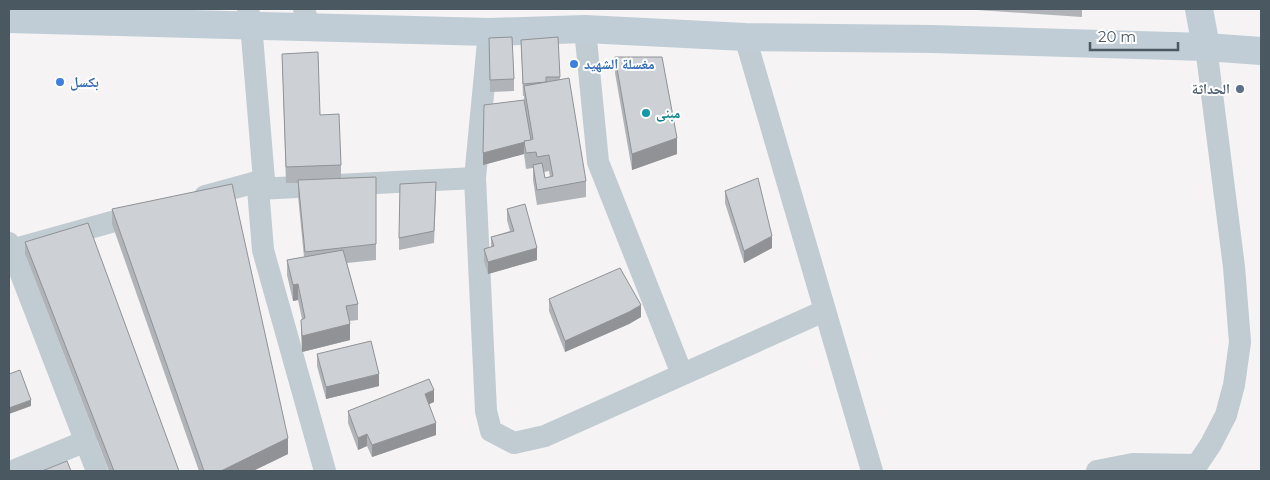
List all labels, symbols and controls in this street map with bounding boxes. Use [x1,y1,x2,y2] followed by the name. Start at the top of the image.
[1090,20,1178,52] scale bar
[1098,27,1136,46] text: 20 m
[584,55,655,73] place label: مغسلة الشهيد
[568,58,580,70] marker: مغسلة الشهيد
[70,73,99,91] place label: بكسل
[54,76,66,88] marker: بكسل
[1192,80,1230,98] place label: الحداثة
[1234,83,1246,95] marker: الحداثة
[656,104,680,122] place label: مبنى
[640,107,652,119] marker: مبنى

